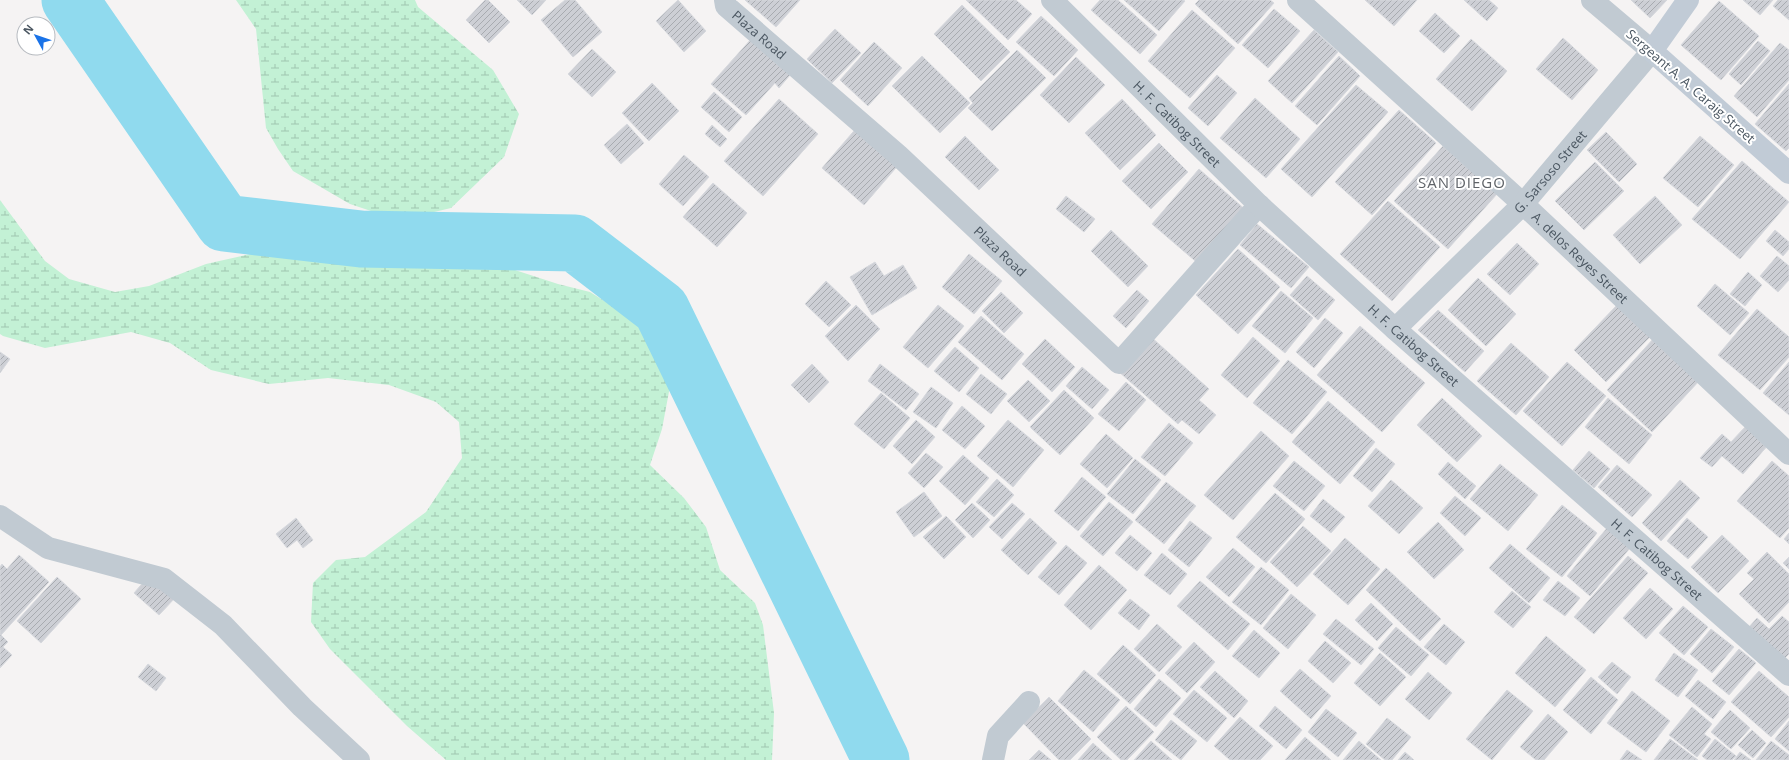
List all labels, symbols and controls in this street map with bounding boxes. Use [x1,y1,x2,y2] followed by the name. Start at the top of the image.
[728,6,790,63] street label: Plaza Road
[16,16,56,56] north arrow
[19,21,37,38] text: N
[1623,25,1760,147] street label: Sergeant A. A. Caraig Street
[1130,77,1225,171] street label: H. F. Catibog Street
[1510,126,1591,217] street label: G. Sarsoso Street
[1418,172,1506,192] district label: SAN DIEGO
[1528,208,1632,308] street label: A. delos Reyes Street
[970,222,1030,280] street label: Plaza Road
[1364,300,1463,390] street label: H. F. Catibog Street
[1607,514,1707,604] street label: H. F. Catibog Street

